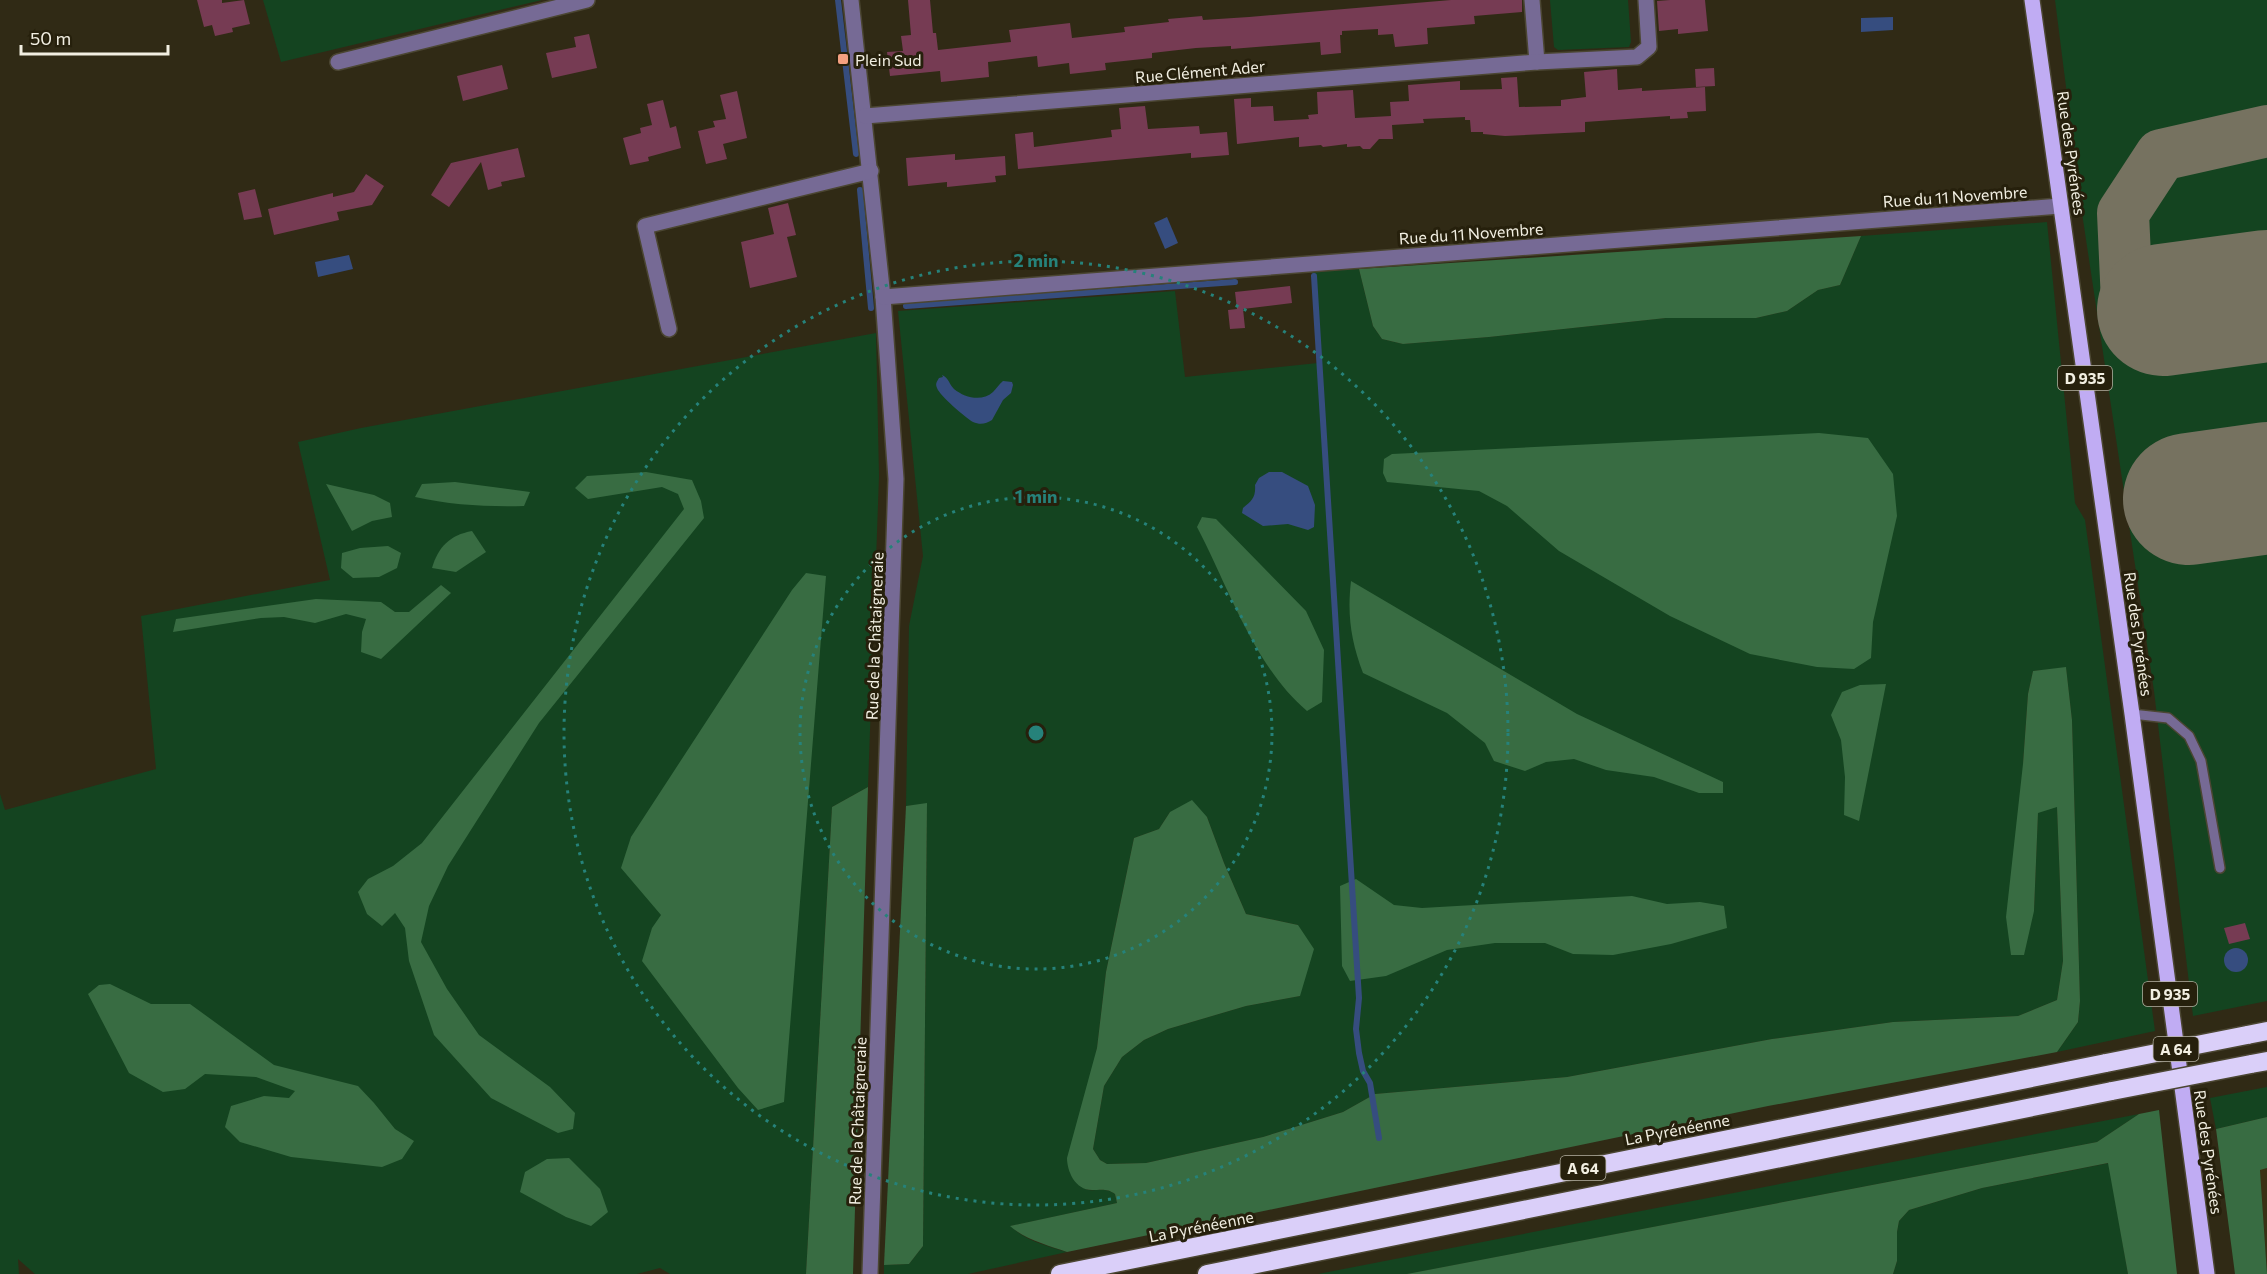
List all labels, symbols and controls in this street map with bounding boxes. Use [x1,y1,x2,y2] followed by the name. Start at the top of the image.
[21,18,168,56] scale bar
[30,27,71,49] text: 50 m
[855,50,921,69] place label: Plein Sud
[836,52,850,66] marker: Plein Sud
[1134,56,1266,86] street label: Rue Clément Ader
[2054,90,2090,216] street label: Rue des Pyrénées
[1882,181,2028,211] street label: Rue du 11 Novembre
[1398,218,1544,248] street label: Rue du 11 Novembre
[1014,249,1058,271] text: 2 min
[2058,366,2112,390] road number: D 935
[1015,485,1057,507] text: 1 min
[862,552,886,720] street label: Rue de la Châtaigneraie
[2121,571,2157,697] street label: Rue des Pyrénées
[1026,723,1046,743] centre of rings
[2143,982,2197,1006] road number: D 935
[845,1037,869,1205] street label: Rue de la Châtaigneraie
[2154,1037,2198,1061] road number: A 64
[2191,1089,2227,1215] street label: Rue des Pyrénées
[1623,1110,1731,1148] street label: La Pyrénéenne
[1560,1156,1606,1180] road number: A 64
[1147,1207,1255,1245] street label: La Pyrénéenne

